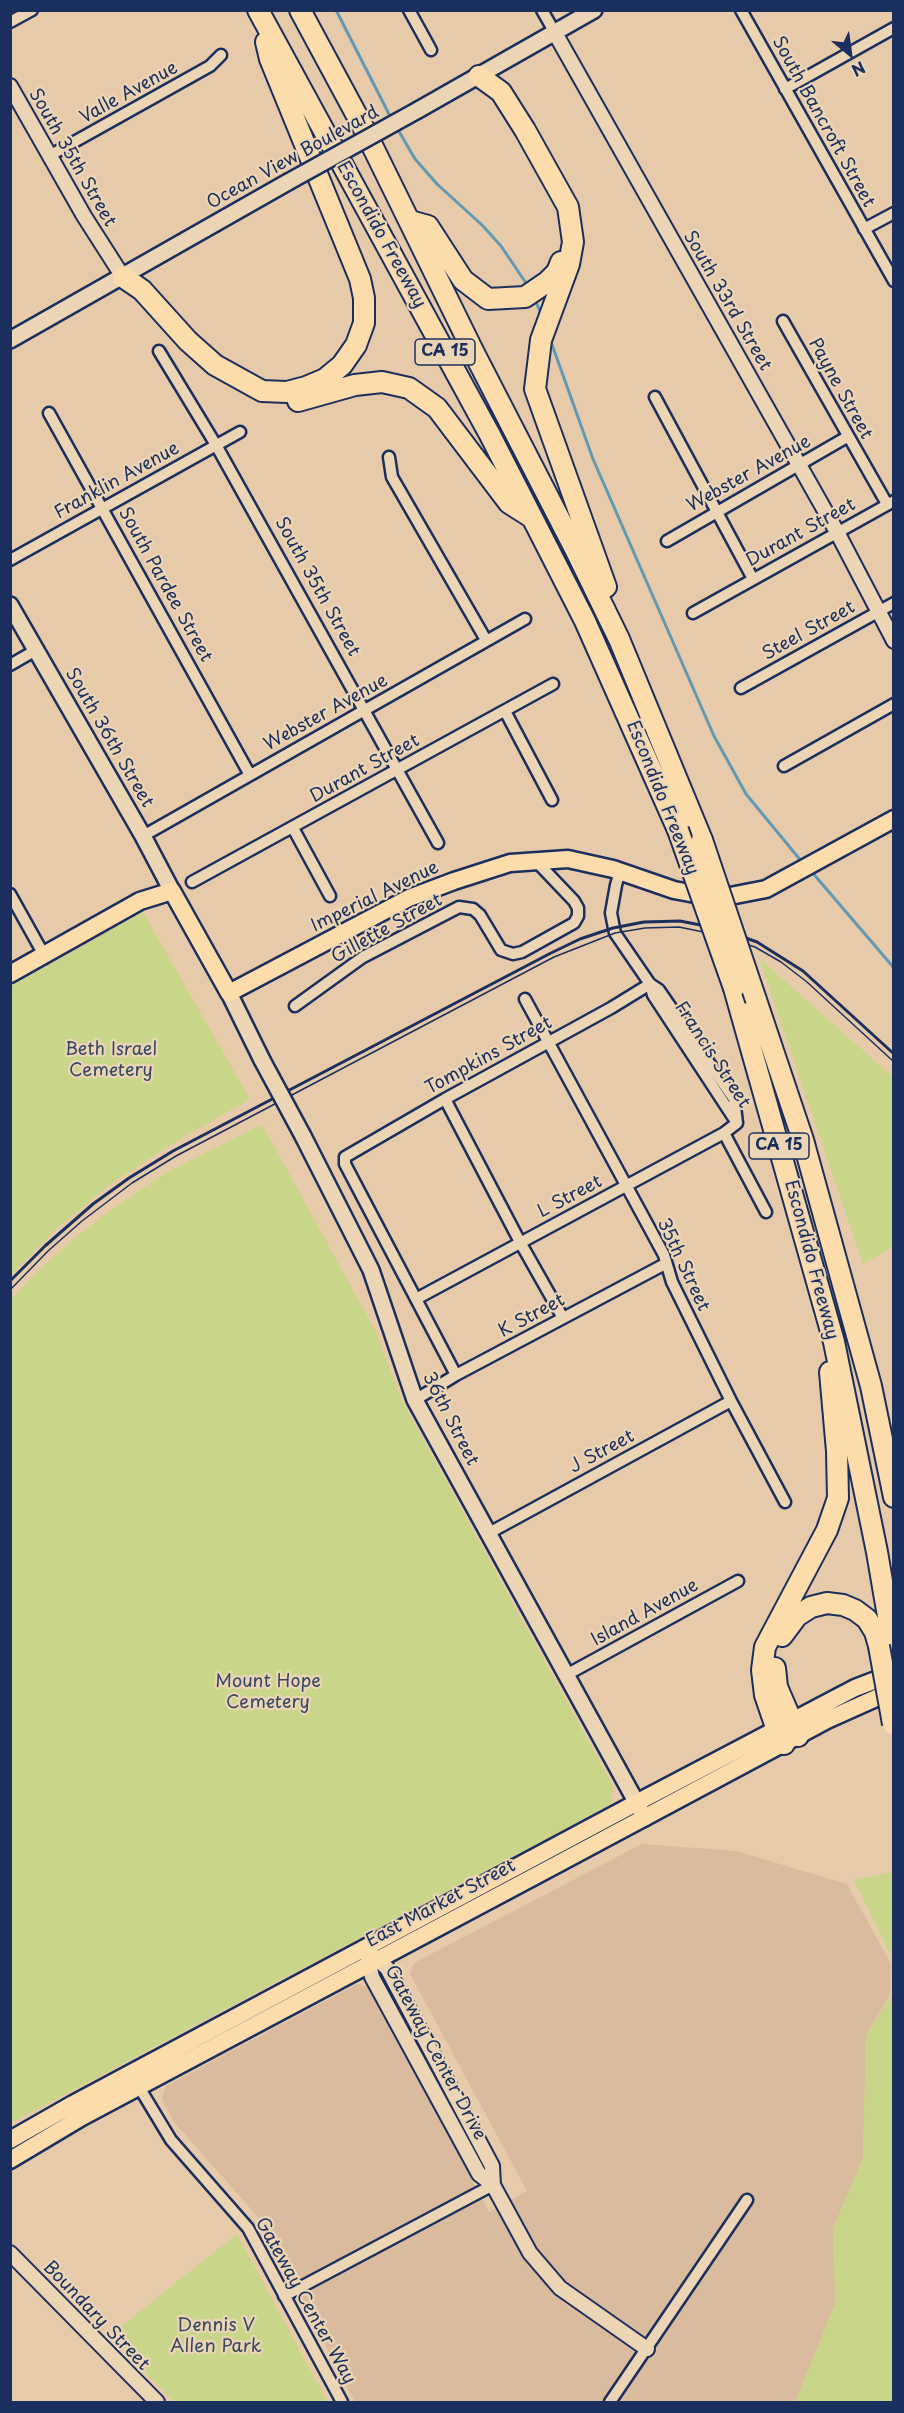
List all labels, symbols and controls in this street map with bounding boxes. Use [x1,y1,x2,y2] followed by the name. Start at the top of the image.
[820,24,880,84] north arrow
[767,33,879,211] street label: South Bancroft Street
[847,56,870,83] text: N
[76,57,182,129] street label: Valle Avenue
[24,85,120,231] street label: South 35th Street
[203,102,383,214] street label: Ocean View Boulevard
[332,158,430,312] street label: Escondido Freeway
[678,227,776,375] street label: South 33rd Street
[803,335,877,443] street label: Payne Street
[415,339,475,365] road number: CA 15
[683,431,815,517] street label: Webster Avenue
[51,438,183,524] street label: Franklin Avenue
[743,494,859,572] street label: Durant Street
[113,504,217,666] street label: South Pardee Street
[270,514,364,660] street label: South 35th Street
[759,597,859,665] street label: Steel Street
[60,664,158,812] street label: South 36th Street
[260,670,392,756] street label: Webster Avenue
[621,718,703,878] street label: Escondido Freeway
[307,730,423,808] street label: Durant Street
[308,857,442,937] street label: Imperial Avenue
[328,890,446,968] street label: Gillette Street
[670,998,754,1112] street label: Francis Street
[422,1012,556,1100] street label: Tompkins Street
[65,1039,157,1082] park label: Beth Israel Cemetery
[749,1133,809,1159] road number: CA 15
[534,1171,606,1223] street label: L Street
[779,1178,843,1342] street label: Escondido Freeway
[652,1215,714,1315] street label: 35th Street
[495,1290,569,1342] street label: K Street
[417,1369,483,1469] street label: 36th Street
[566,1426,638,1478] street label: J Street
[588,1575,702,1651] street label: Island Avenue
[215,1671,321,1714] park label: Mount Hope Cemetery
[363,1855,519,1953] street label: East Market Street
[380,1962,490,2144] street label: Gateway Center Drive
[250,2214,360,2388] street label: Gateway Center Way
[38,2257,154,2375] street label: Boundary Street
[170,2315,262,2358] park label: Dennis V Allen Park

